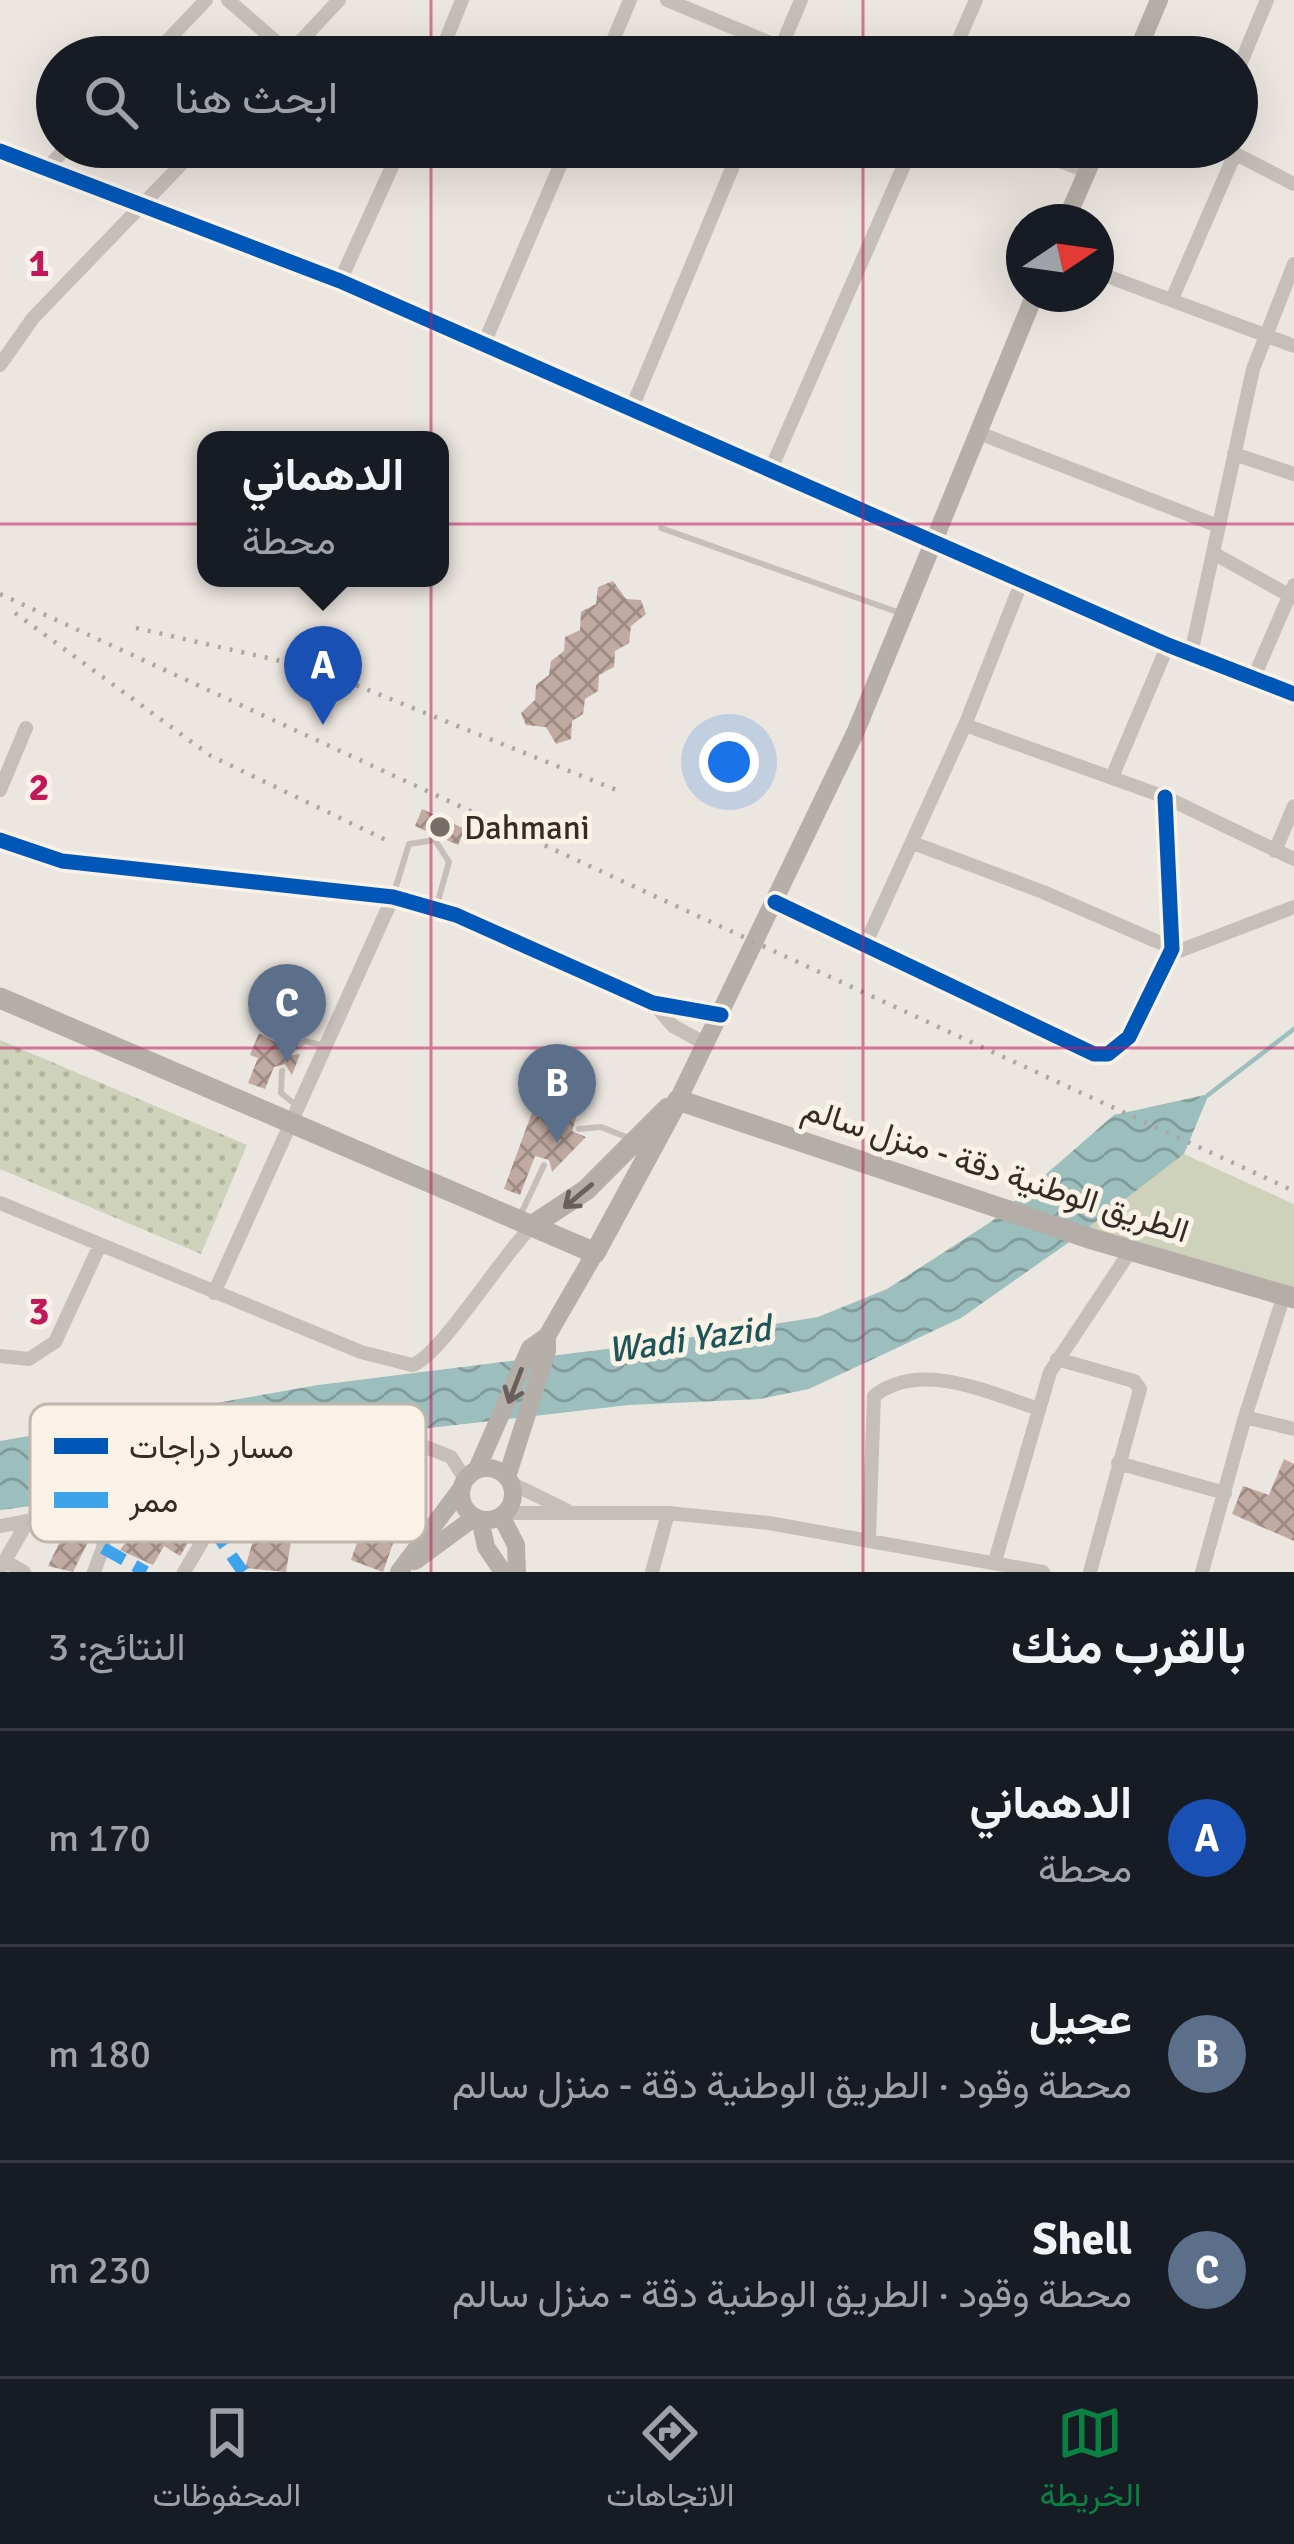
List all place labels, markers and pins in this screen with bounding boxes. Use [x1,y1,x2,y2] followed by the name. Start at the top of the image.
[284,626,362,725] pin: A
[464,808,590,849] place label: Dahmani
[427,814,453,840] marker: Dahmani
[248,964,326,1063] pin: C
[518,1044,596,1143] pin: B

